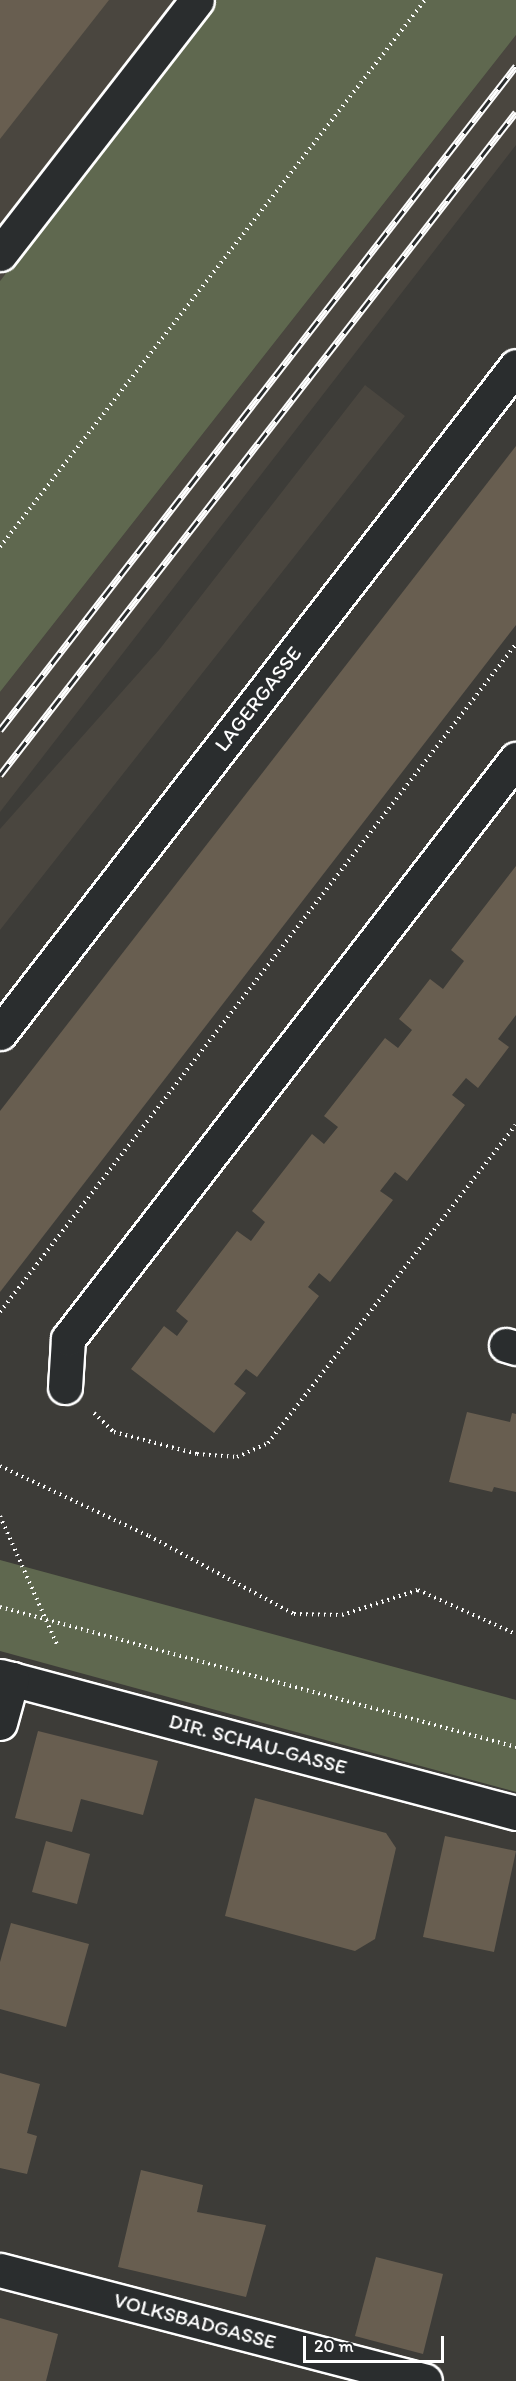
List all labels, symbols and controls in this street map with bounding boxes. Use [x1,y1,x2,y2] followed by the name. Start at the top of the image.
[209,641,307,757] street label: LAGERGASSE
[166,1708,350,1780] street label: DIR. SCHAU-GASSE
[111,2287,279,2355] street label: VOLKSBADGASSE
[306,2324,447,2362] scale bar
[314,2335,354,2357] text: 20 m

